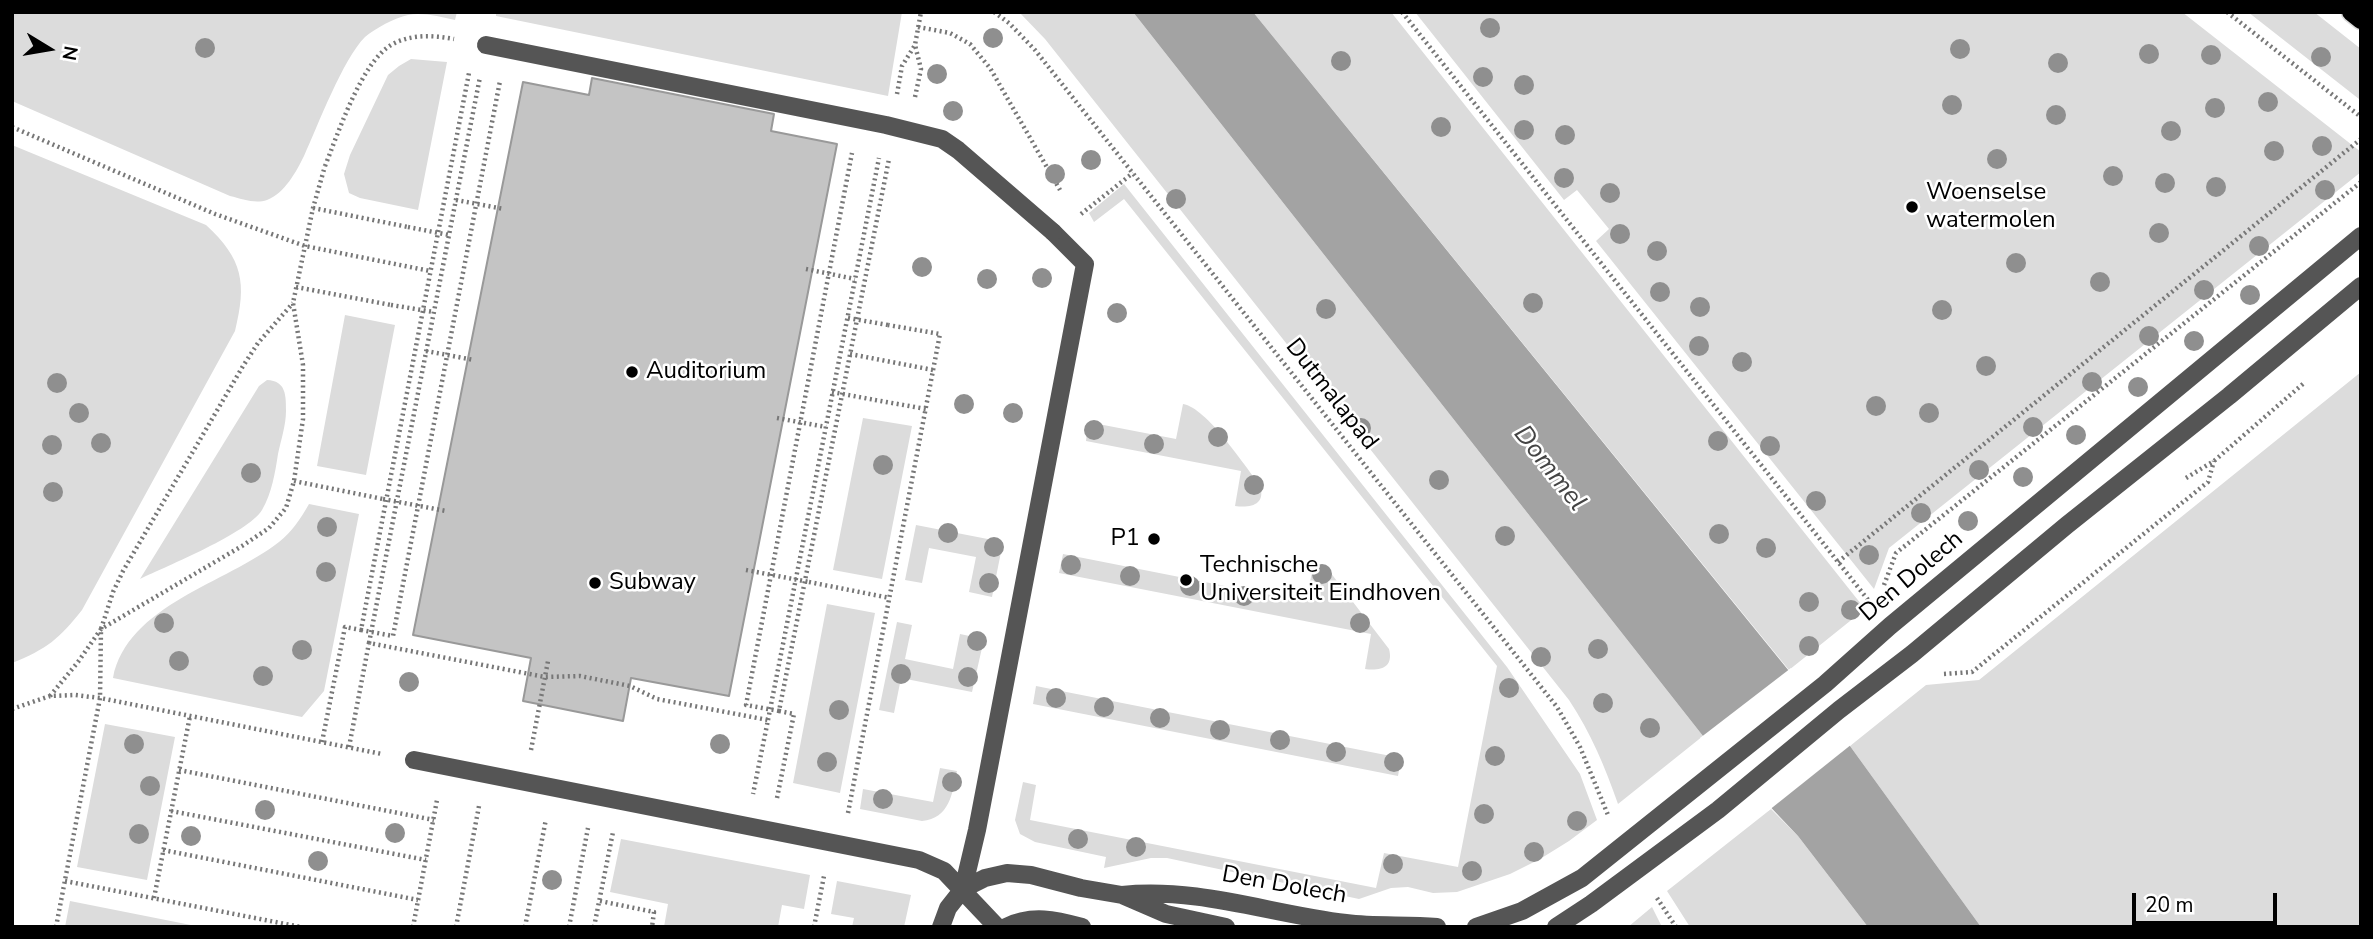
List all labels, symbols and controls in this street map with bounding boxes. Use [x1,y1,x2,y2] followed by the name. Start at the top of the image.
[14,14,84,84] north arrow
[55,44,84,62] text: N
[1926,179,2056,235] place label: Woenselse watermolen
[1904,199,1920,215] marker: Woenselse watermolen
[1279,334,1383,456] street label: Dutmalapad
[646,358,766,386] place label: Auditorium
[624,364,640,380] marker: Auditorium
[1506,420,1592,518] water label: Dommel
[1110,525,1140,553] place label: P1
[1854,525,1970,629] street label: Den Dolech
[1146,531,1162,547] marker: P1
[1200,552,1441,608] place label: Technische Universiteit Eindhoven
[609,569,696,597] place label: Subway
[1178,572,1194,588] marker: Technische Universiteit Eindhoven
[587,575,603,591] marker: Subway
[1219,861,1349,911] street label: Den Dolech
[2135,880,2280,924] scale bar
[2145,891,2194,919] text: 20 m

